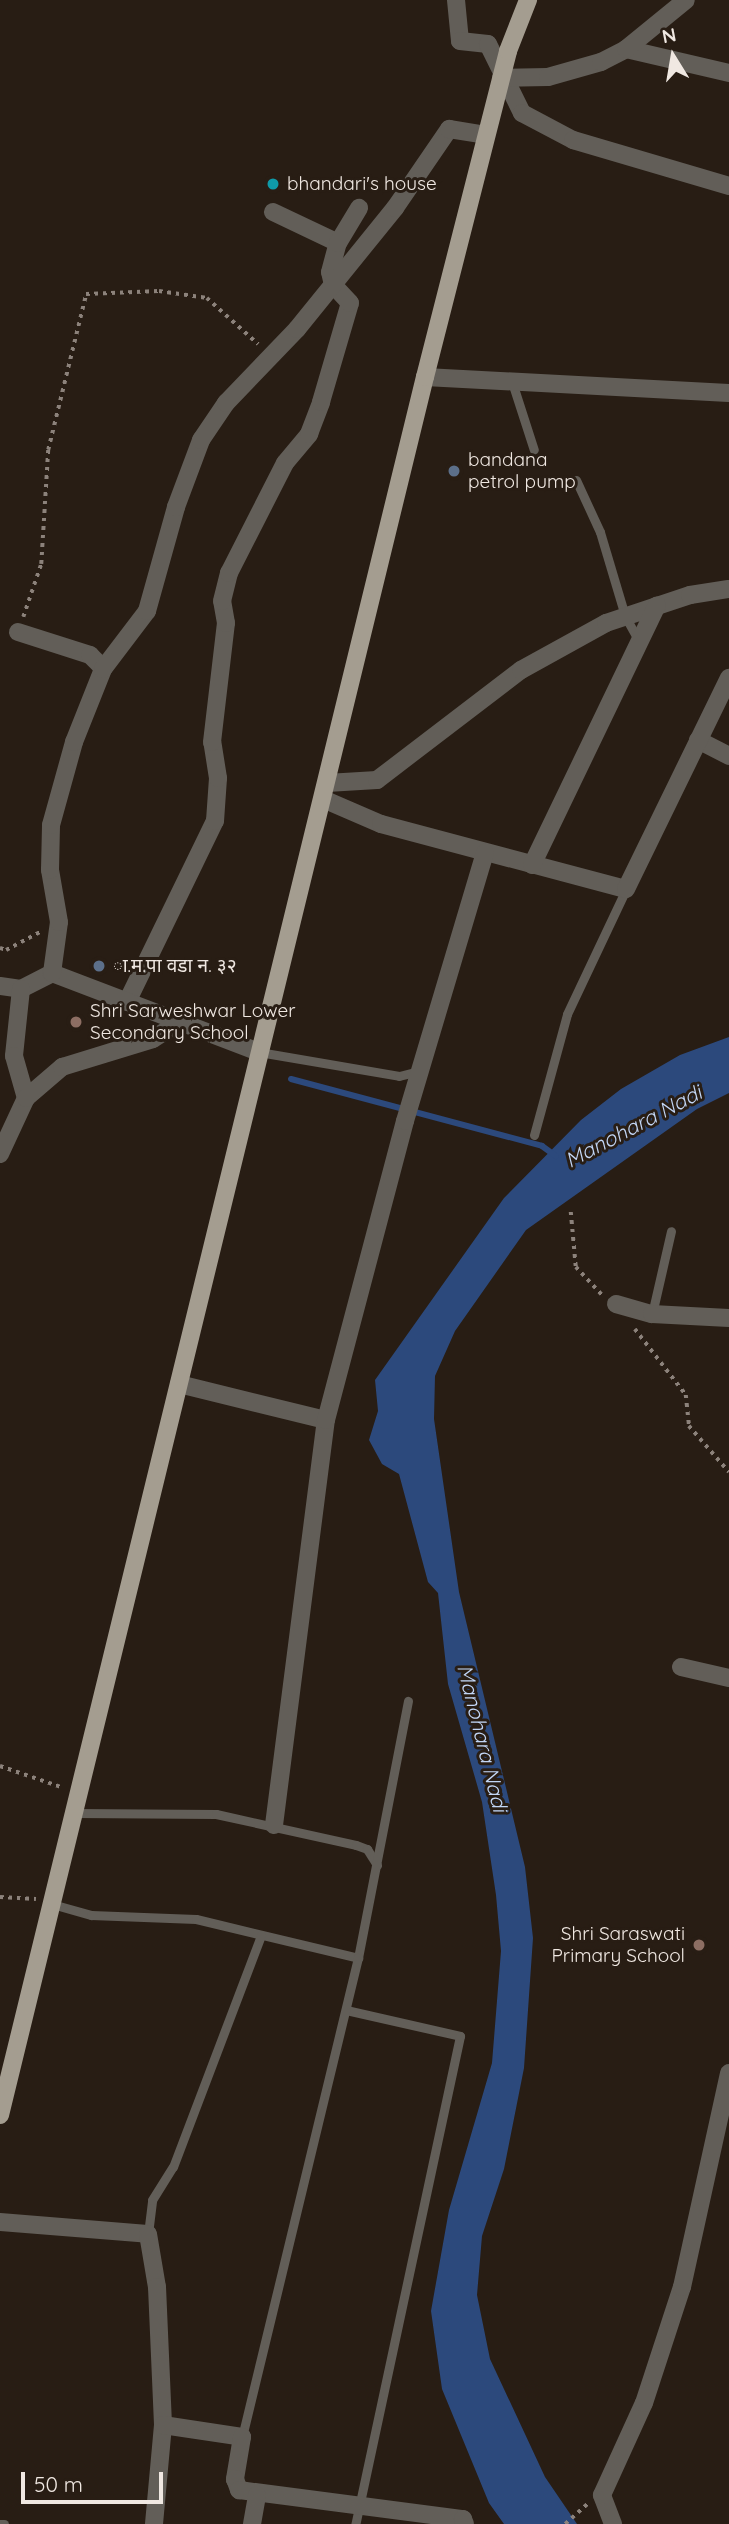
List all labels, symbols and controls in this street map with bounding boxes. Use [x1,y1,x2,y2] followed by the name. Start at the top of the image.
[638,21,708,91] north arrow
[660,22,678,48] text: N
[287,173,437,195] place label: bhandari's house
[265,176,281,192] marker: bhandari's house
[468,449,576,493] place label: bandana petrol pump
[446,463,462,479] marker: bandana petrol pump
[113,955,237,977] place label: ा.म.पा वडा न. ३२
[91,958,107,974] marker: ा.म.पा वडा न. ३२
[90,1000,296,1044] place label: Shri Sarweshwar Lower Secondary School
[68,1014,84,1030] marker: Shri Sarweshwar Lower Secondary School
[560,1079,706,1173] water label: Manohara Nadi
[452,1662,514,1814] water label: Manohara Nadi
[552,1923,685,1967] place label: Shri Saraswati Primary School
[691,1937,707,1953] marker: Shri Saraswati Primary School
[24,2458,166,2502] scale bar
[34,2471,83,2497] text: 50 m

